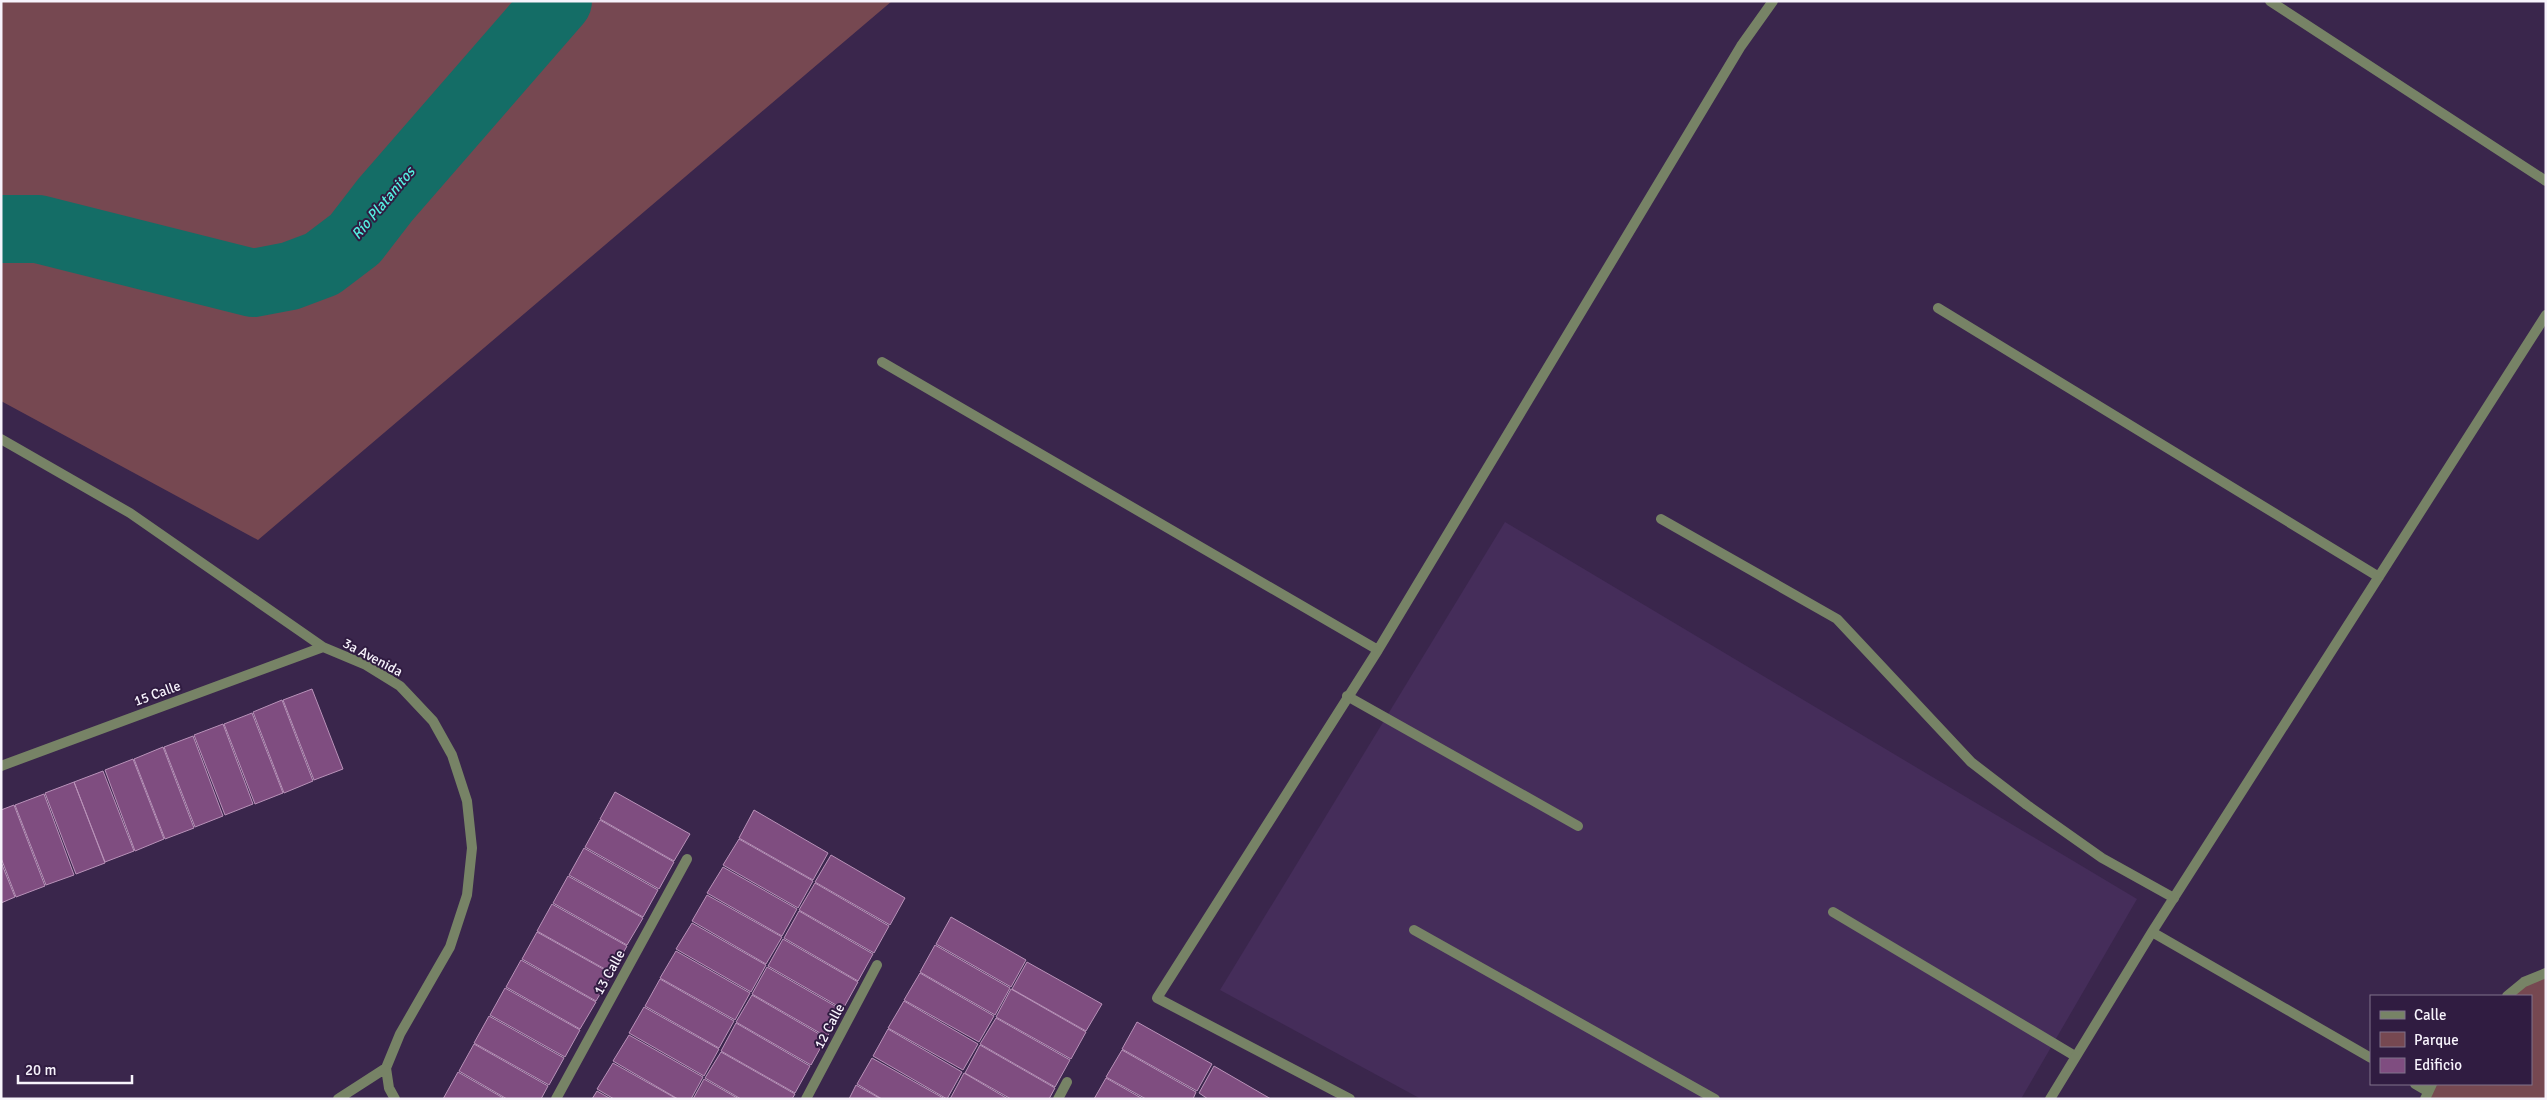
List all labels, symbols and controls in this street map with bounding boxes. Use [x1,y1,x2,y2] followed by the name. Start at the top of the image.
[347,162,419,243] water label: Río Platanitos
[340,635,406,680] street label: 3a Avenida
[131,677,183,710] street label: 15 Calle
[590,947,629,998] street label: 13 Calle
[2370,995,2532,1085] legend
[811,1001,848,1052] street label: 12 Calle
[2414,1006,2447,1024] text: Calle
[2414,1031,2459,1049] text: Parque
[18,1052,131,1084] scale bar
[2414,1056,2462,1074] text: Edificio
[25,1061,56,1079] text: 20 m

